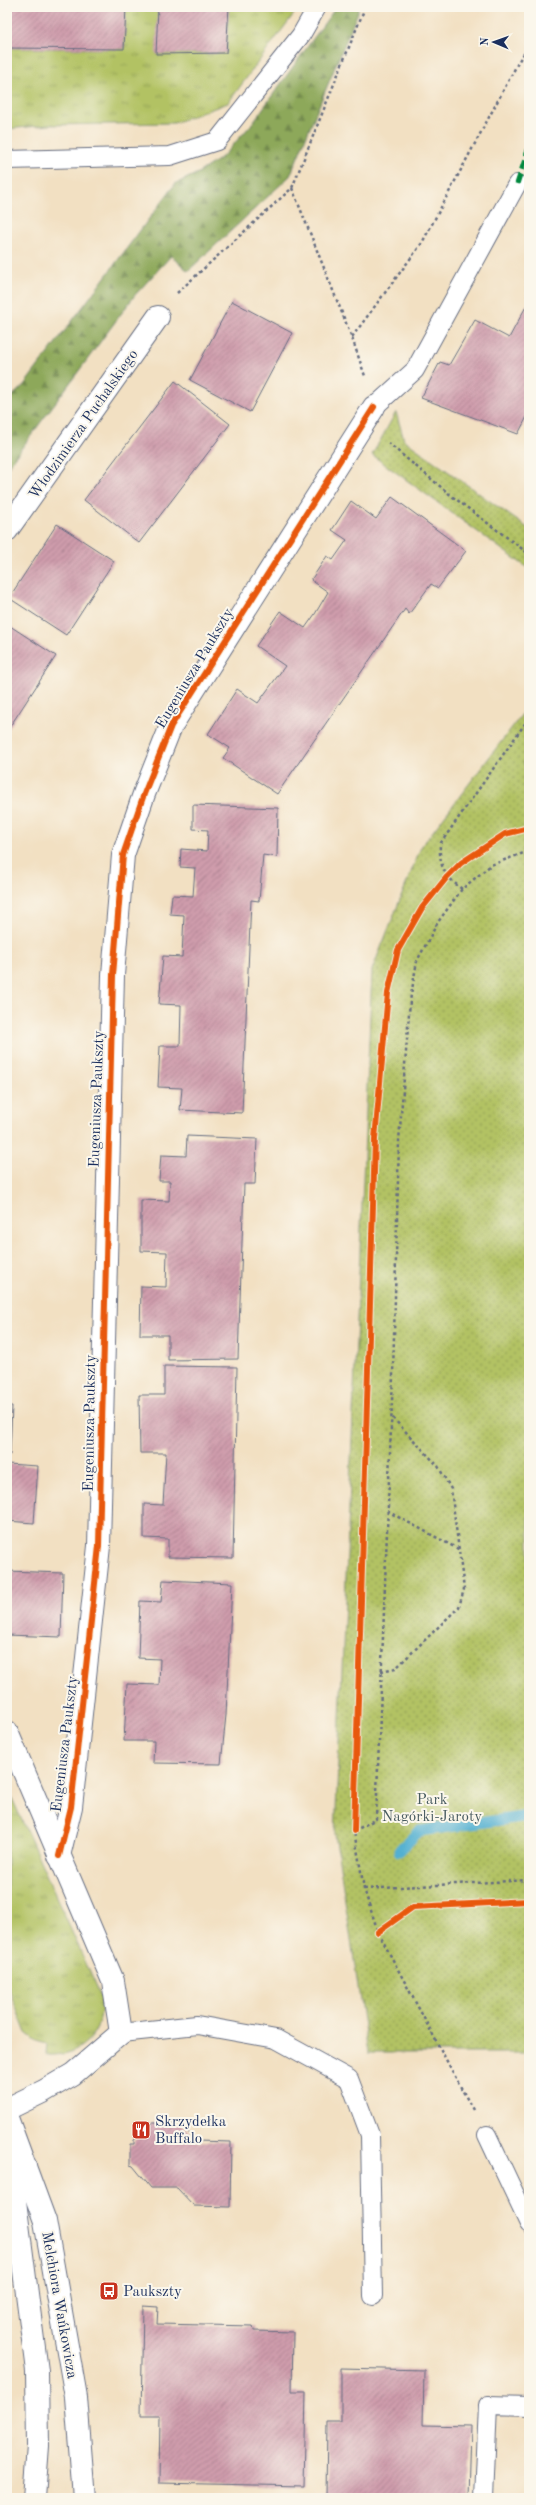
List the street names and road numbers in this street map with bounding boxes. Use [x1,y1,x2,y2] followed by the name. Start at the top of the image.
[27,347,142,502] street label: Włodzimierza Puchalskiego
[153,606,237,731] street label: Eugeniusza Paukszty
[88,1030,107,1168] street label: Eugeniusza Paukszty
[82,1354,99,1492] street label: Eugeniusza Paukszty
[50,1675,81,1813] street label: Eugeniusza Paukszty
[38,2231,79,2381] street label: Melchiora Wańkowicza

